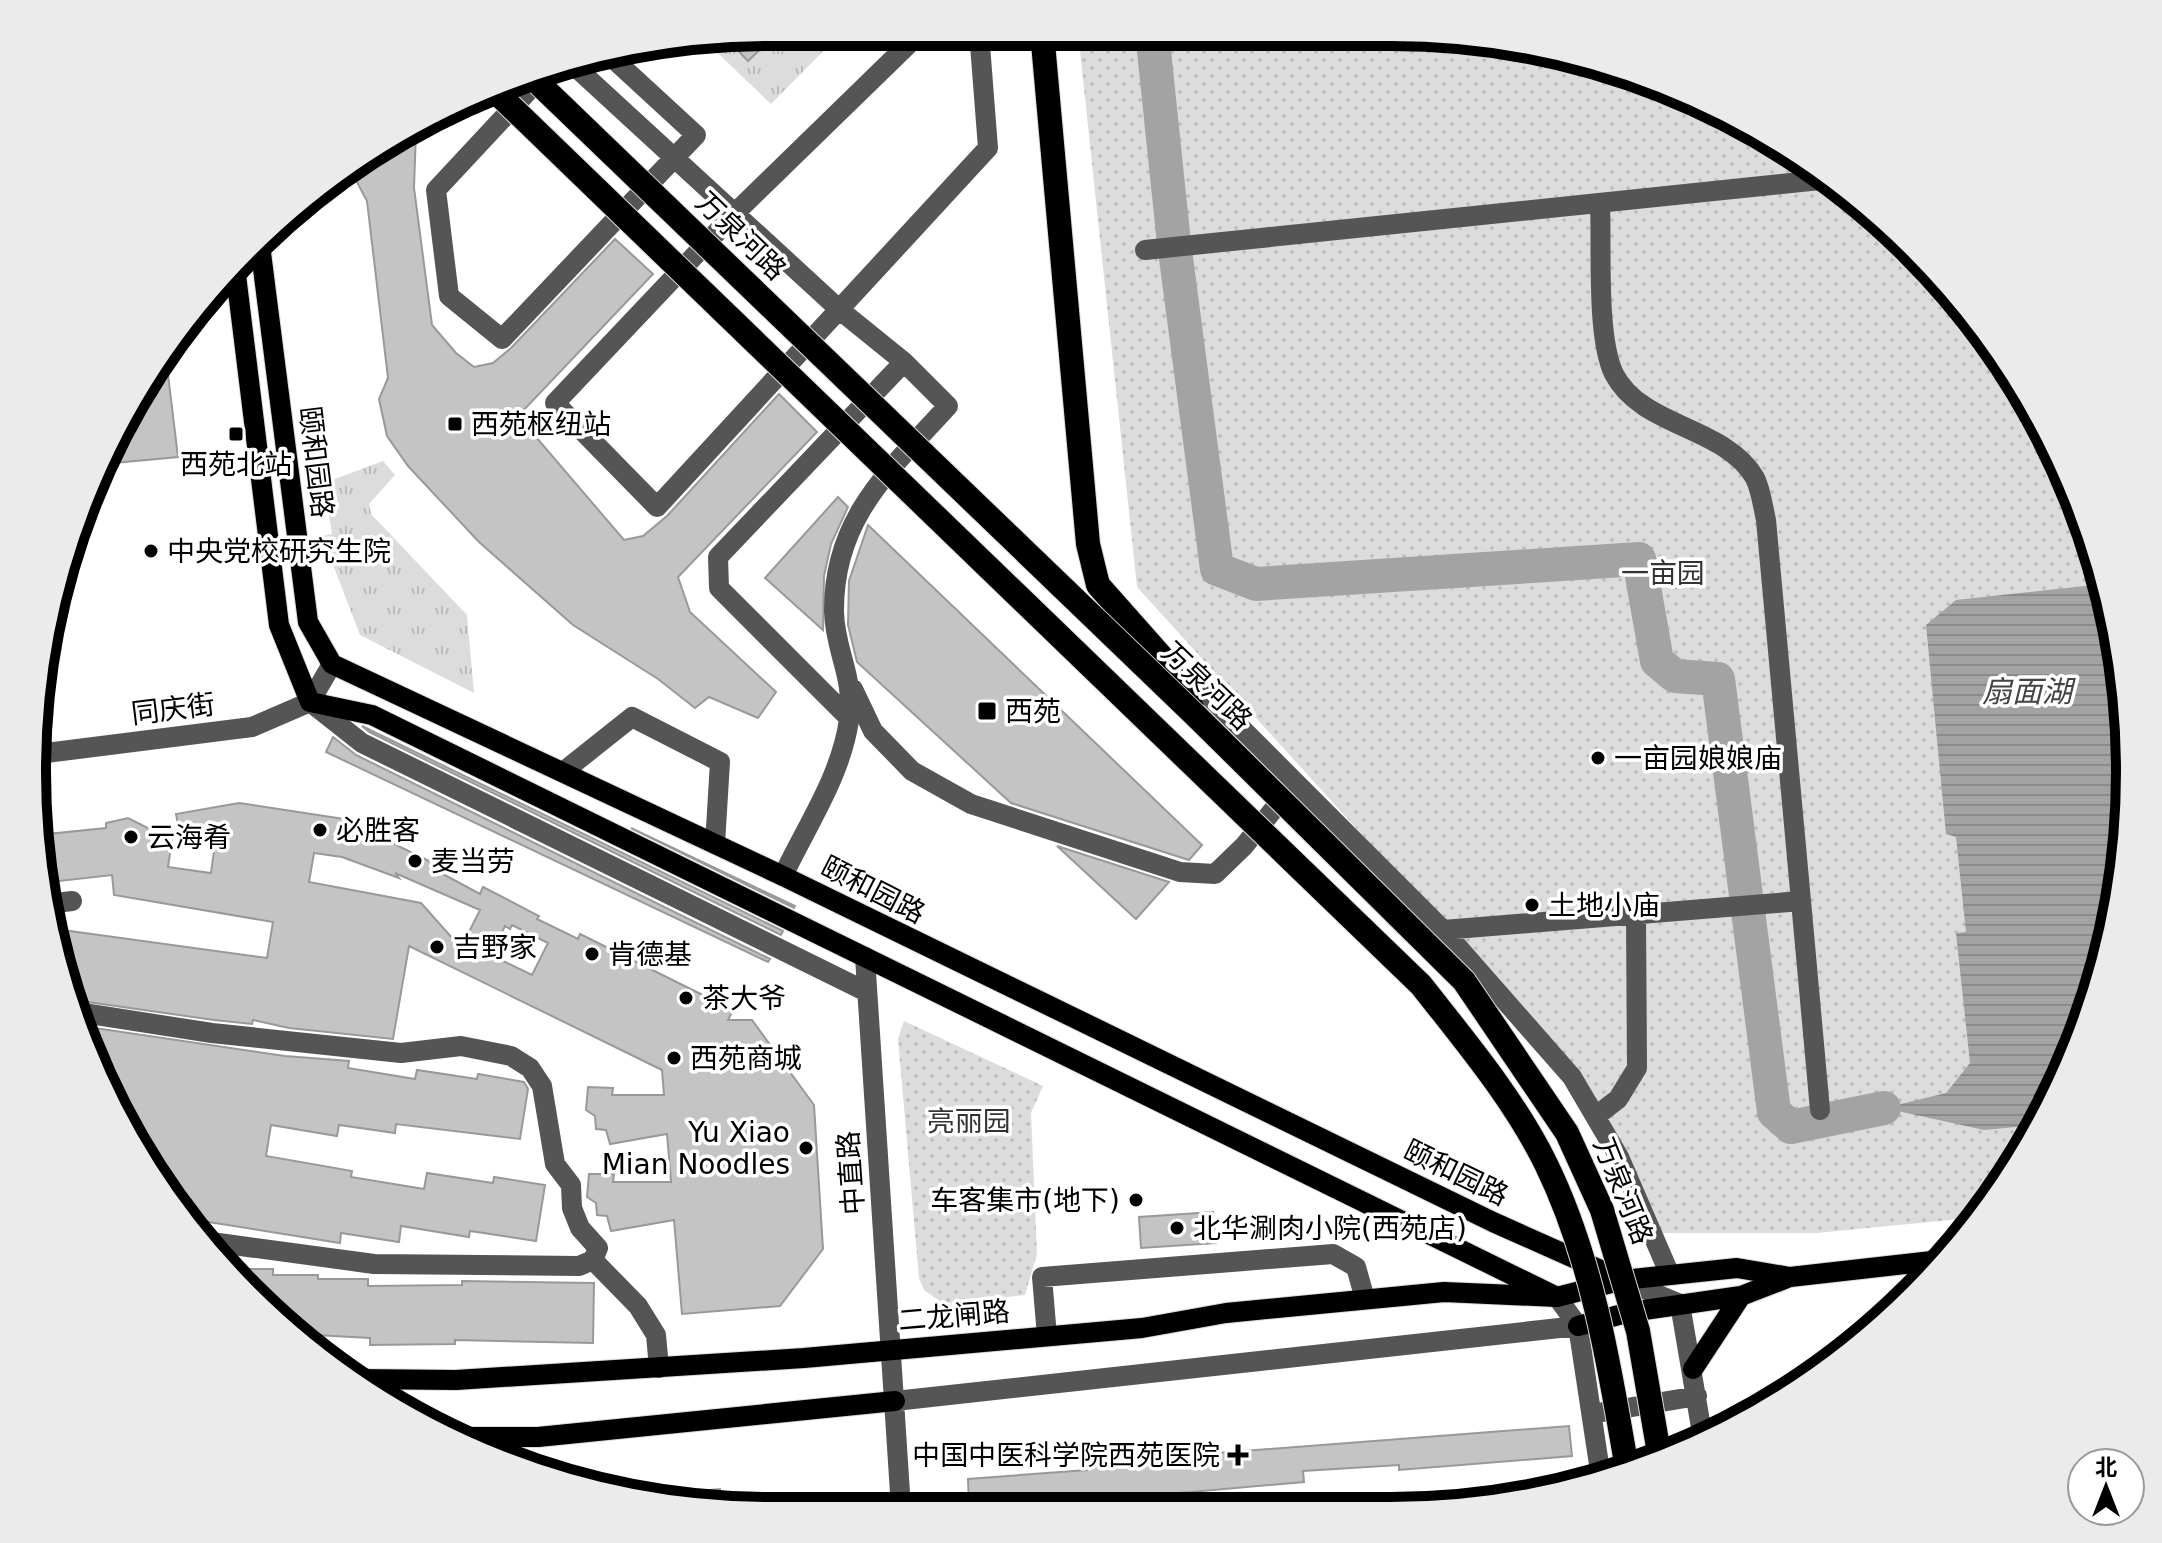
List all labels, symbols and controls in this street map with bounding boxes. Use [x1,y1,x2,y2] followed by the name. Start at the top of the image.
[689,185,793,287] street label: 万泉河路
[293,404,339,520] street label: 颐和园路
[471,408,611,441] place label: 西苑枢纽站
[446,415,464,433] marker: 西苑枢纽站
[227,425,245,443] marker: 西苑北站
[180,448,292,481] place label: 西苑北站
[167,535,391,568] place label: 中央党校研究生院
[142,542,160,560] marker: 中央党校研究生院
[1621,557,1705,590] park label: 一亩园
[1155,635,1259,737] street label: 万泉河路
[1982,674,2076,709] water label: 扇面湖
[129,688,217,730] street label: 同庆街
[1005,695,1061,728] place label: 西苑
[976,700,998,722] marker: 西苑
[1614,742,1782,775] place label: 一亩园娘娘庙
[1589,749,1607,767] marker: 一亩园娘娘庙
[336,814,420,847] place label: 必胜客
[147,821,231,854] place label: 云海肴
[311,821,329,839] marker: 必胜客
[122,828,140,846] marker: 云海肴
[431,845,515,878] place label: 麦当劳
[816,850,930,930] street label: 颐和园路
[406,852,424,870] marker: 麦当劳
[1548,889,1660,922] place label: 土地小庙
[1523,896,1541,914] marker: 土地小庙
[453,931,537,964] place label: 吉野家
[428,938,446,956] marker: 吉野家
[608,938,692,971] place label: 肯德基
[583,945,601,963] marker: 肯德基
[702,982,786,1015] place label: 茶大爷
[677,989,695,1007] marker: 茶大爷
[690,1042,802,1075] place label: 西苑商城
[665,1049,683,1067] marker: 西苑商城
[927,1105,1011,1138] park label: 亮丽园
[602,1116,790,1181] place label: Yu Xiao Mian Noodles
[832,1130,870,1216] street label: 中直路
[1587,1133,1659,1249] street label: 万泉河路
[1398,1134,1514,1212] street label: 颐和园路
[797,1139,815,1157] marker: Yu Xiao Mian Noodles
[930,1184,1120,1217] place label: 车客集市(地下)
[1127,1191,1145,1209] marker: 车客集市(地下)
[1193,1212,1467,1245] place label: 北华涮肉小院(西苑店)
[1168,1219,1186,1237] marker: 北华涮肉小院(西苑店)
[897,1295,1011,1337] street label: 二龙闸路
[912,1439,1220,1472] place label: 中国中医科学院西苑医院
[1227,1444,1249,1466] marker: 中国中医科学院西苑医院
[2066,1447,2146,1527] north arrow
[2095,1455,2117,1480] text: 北

